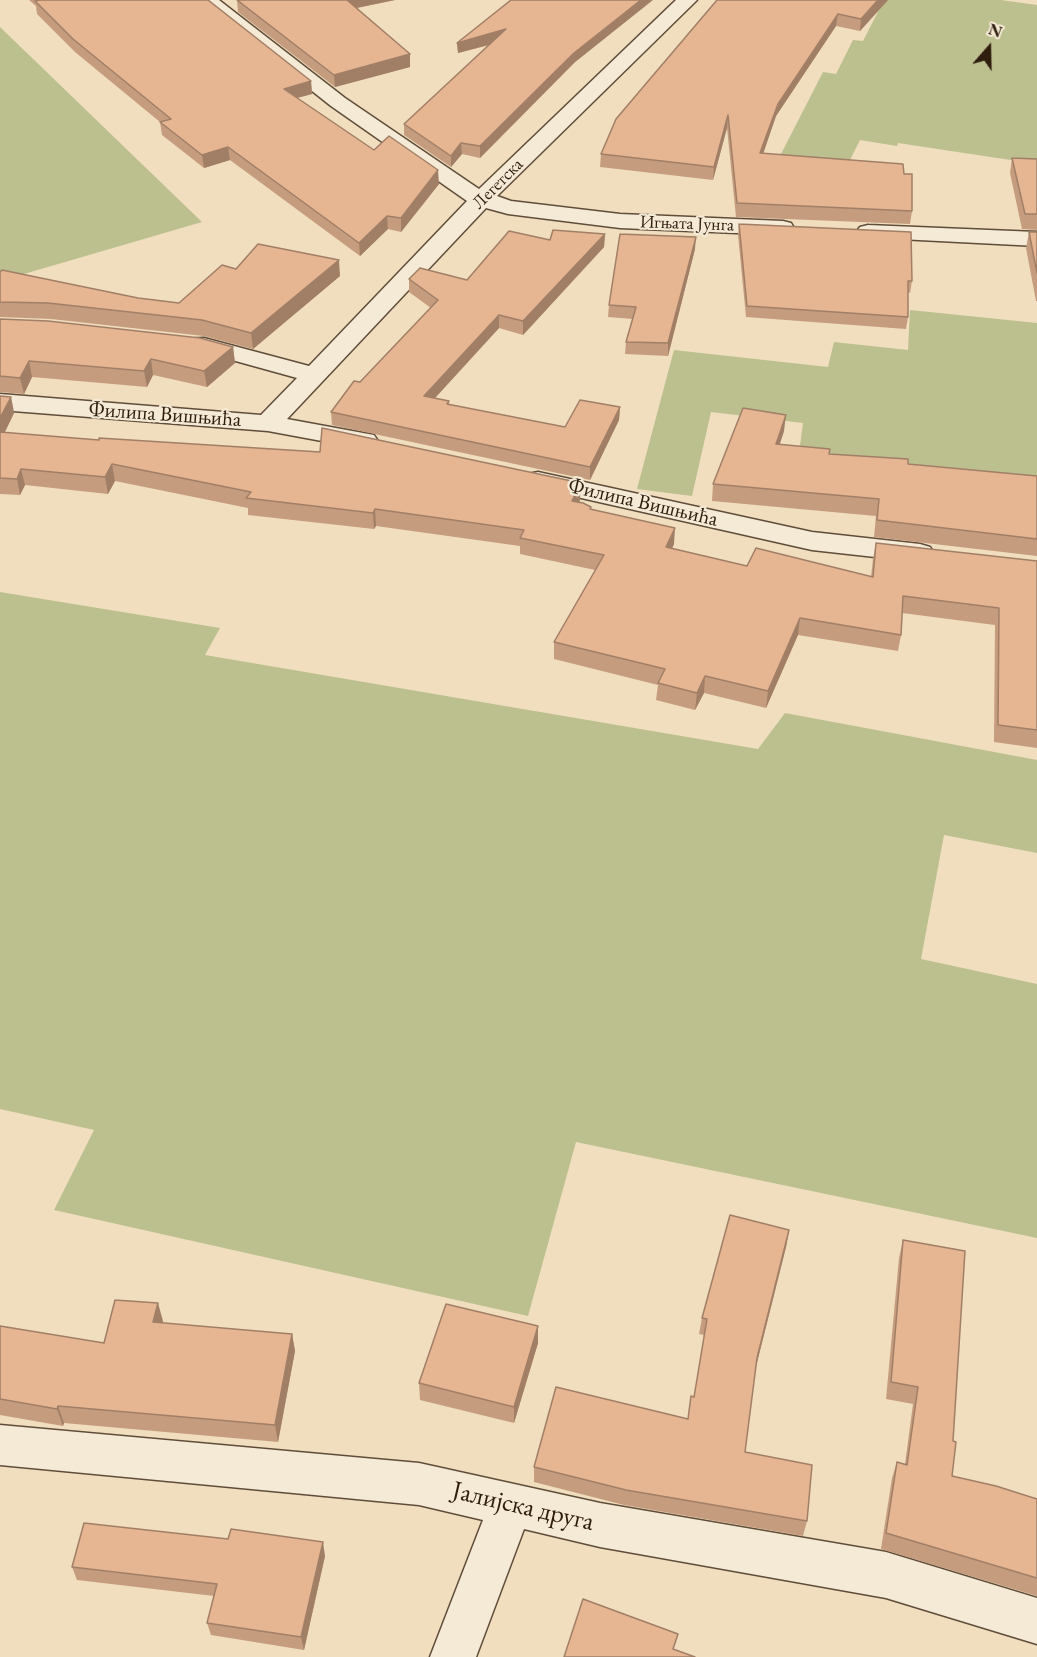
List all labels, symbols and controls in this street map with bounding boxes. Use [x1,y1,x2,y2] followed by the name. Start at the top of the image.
[959,18,1019,78] north arrow
[986,19,1005,43] text: N
[468,154,528,214] street label: Легетска
[639,212,735,236] street label: Игњата Јунга
[88,397,242,433] street label: Филипа Вишњића
[566,474,720,532] street label: Филипа Вишњића
[449,1476,597,1538] street label: Јалијска друга

